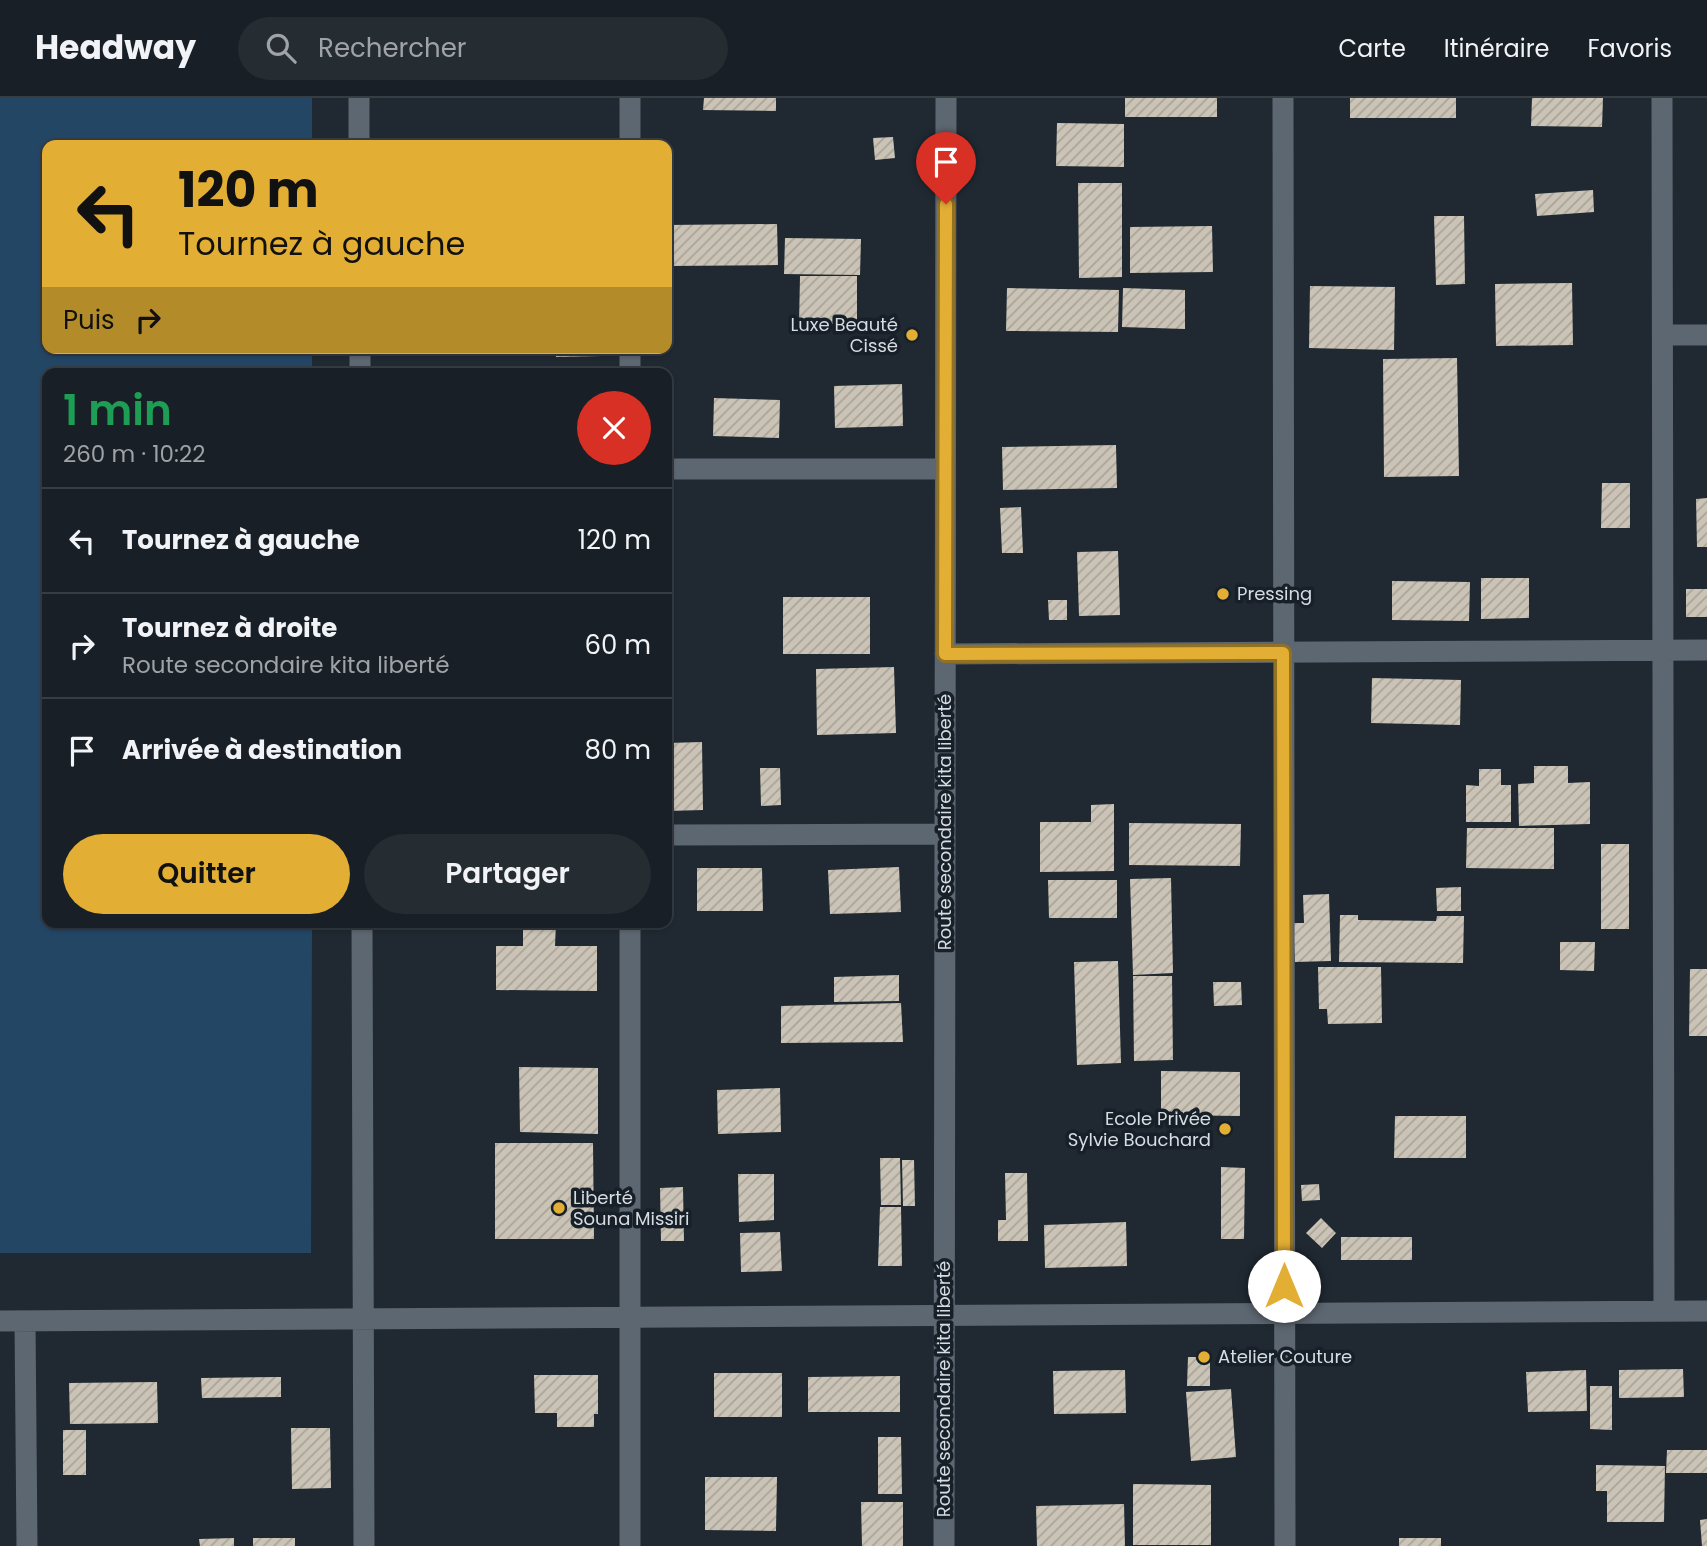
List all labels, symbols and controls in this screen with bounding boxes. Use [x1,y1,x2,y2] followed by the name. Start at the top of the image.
[238,17,728,80] search box
[35,24,196,71] text: Headway
[262,29,300,67] icon: search
[318,30,467,66] text: Rechercher
[1338,32,1406,65] text: Carte
[1444,32,1549,65] text: Itinéraire
[1587,32,1672,65] text: Favoris
[916,132,976,204] pin
[927,143,965,181] icon: arrive
[178,156,319,224] text: 120 m
[63,168,154,259] icon: left
[178,221,465,266] text: Tournez à gauche
[129,301,167,339] icon: right
[63,302,115,338] text: Puis
[791,312,898,358] place label: Luxe Beauté Cissé
[904,327,920,343] marker: Luxe Beauté Cissé
[63,381,172,440] text: 1 min
[577,391,651,465] button: close
[63,438,205,470] text: 260 m · 10:22
[63,522,101,560] icon: left
[122,522,360,558] text: Tournez à gauche
[578,522,651,558] text: 120 m
[1237,581,1312,606] place label: Pressing
[1215,586,1231,602] marker: Pressing
[122,610,337,646] text: Tournez à droite
[63,627,101,665] icon: right
[584,627,651,663] text: 60 m
[122,649,450,681] text: Route secondaire kita liberté
[932,694,957,950] street label: Route secondaire kita liberté
[63,732,101,770] icon: arrive
[122,732,402,768] text: Arrivée à destination
[585,732,651,768] text: 80 m
[63,834,350,914] button: Quitter
[364,834,651,914] button: Partager
[1068,1106,1211,1152] place label: Ecole Privée Sylvie Bouchard
[1217,1121,1233,1137] marker: Ecole Privée Sylvie Bouchard
[573,1185,689,1231] place label: Liberté Souna Missiri
[551,1200,567,1216] marker: Liberté Souna Missiri
[1247,1249,1321,1323] position arrow
[931,1261,956,1517] street label: Route secondaire kita liberté
[1218,1344,1352,1369] place label: Atelier Couture
[1196,1349,1212,1365] marker: Atelier Couture

